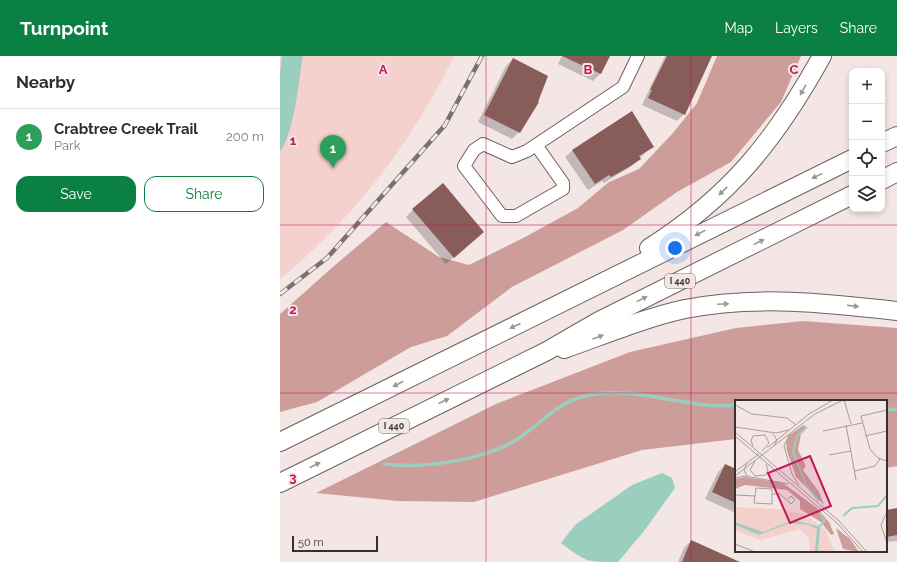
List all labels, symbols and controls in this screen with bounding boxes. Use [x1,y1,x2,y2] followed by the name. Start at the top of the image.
[20,17,108,39] text: Turnpoint
[725,20,753,36] text: Map
[775,20,818,36] text: Layers
[840,20,877,36] text: Share
[379,62,388,77] text: A
[584,62,593,77] text: B
[790,62,799,77] text: C
[849,68,885,212] map controls
[849,68,885,104] button: +
[16,72,75,92] text: Nearby
[800,84,807,96] one-way arrow
[849,104,885,140] button: −
[54,120,198,138] text: Crabtree Creek Trail
[26,129,32,144] text: 1
[226,129,264,144] text: 200 m
[290,133,297,148] text: 1
[320,135,346,168] pin: 1
[54,138,81,153] text: Park
[849,140,885,176] button: locate
[811,173,823,179] one-way arrow
[16,176,136,212] button: Save
[144,176,264,212] button: Share
[849,176,885,212] button: layers
[718,187,728,196] one-way arrow
[695,230,706,236] one-way arrow
[665,238,685,258] your location
[753,238,764,245] one-way arrow
[665,274,695,288] road number: I 440
[636,296,648,302] one-way arrow
[717,300,729,307] one-way arrow
[289,302,297,317] text: 2
[847,303,859,309] one-way arrow
[509,323,520,329] one-way arrow
[592,334,604,340] one-way arrow
[392,381,404,387] one-way arrow
[438,398,449,404] one-way arrow
[735,400,887,552] inset map
[379,419,409,433] road number: I 440
[309,462,321,469] one-way arrow
[289,470,297,485] text: 3
[292,534,378,553] scale bar
[298,536,324,549] text: 50 m

